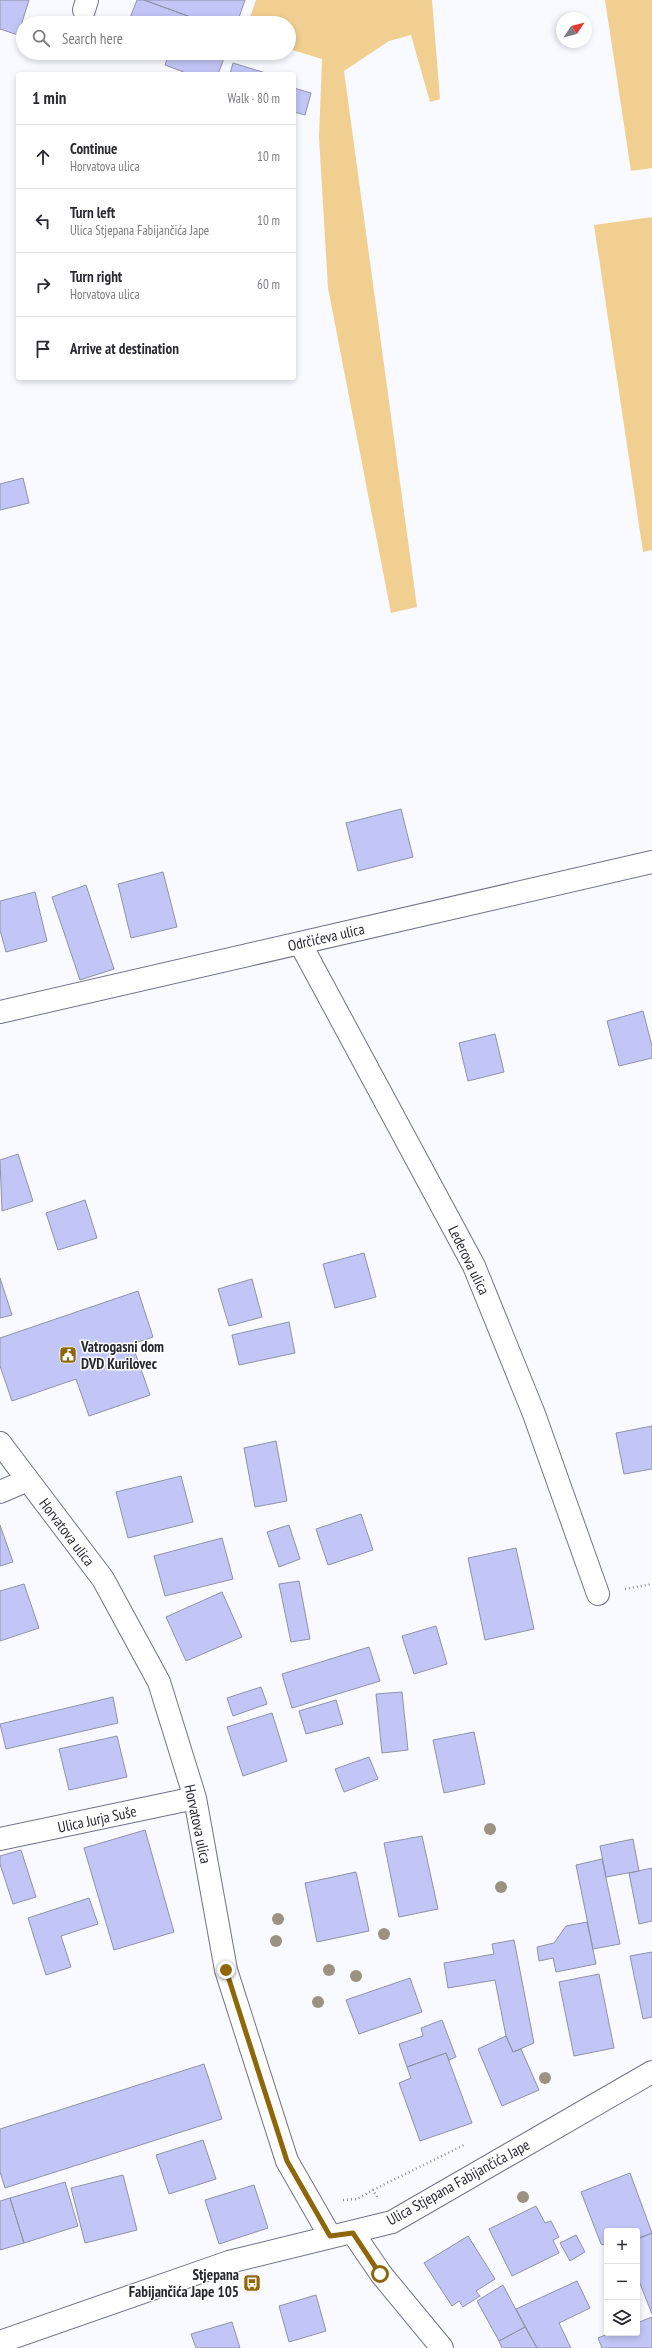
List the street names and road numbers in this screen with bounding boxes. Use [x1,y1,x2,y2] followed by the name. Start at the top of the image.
[286,919,366,955] street label: Odrčićeva ulica
[444,1222,494,1298] street label: Lederova ulica
[35,1494,99,1570] street label: Horvatova ulica
[180,1783,216,1865] street label: Horvatova ulica
[56,1801,138,1837] street label: Ulica Jurja Suše
[383,2135,533,2229] street label: Ulica Stjepana Fabijančića Jape

